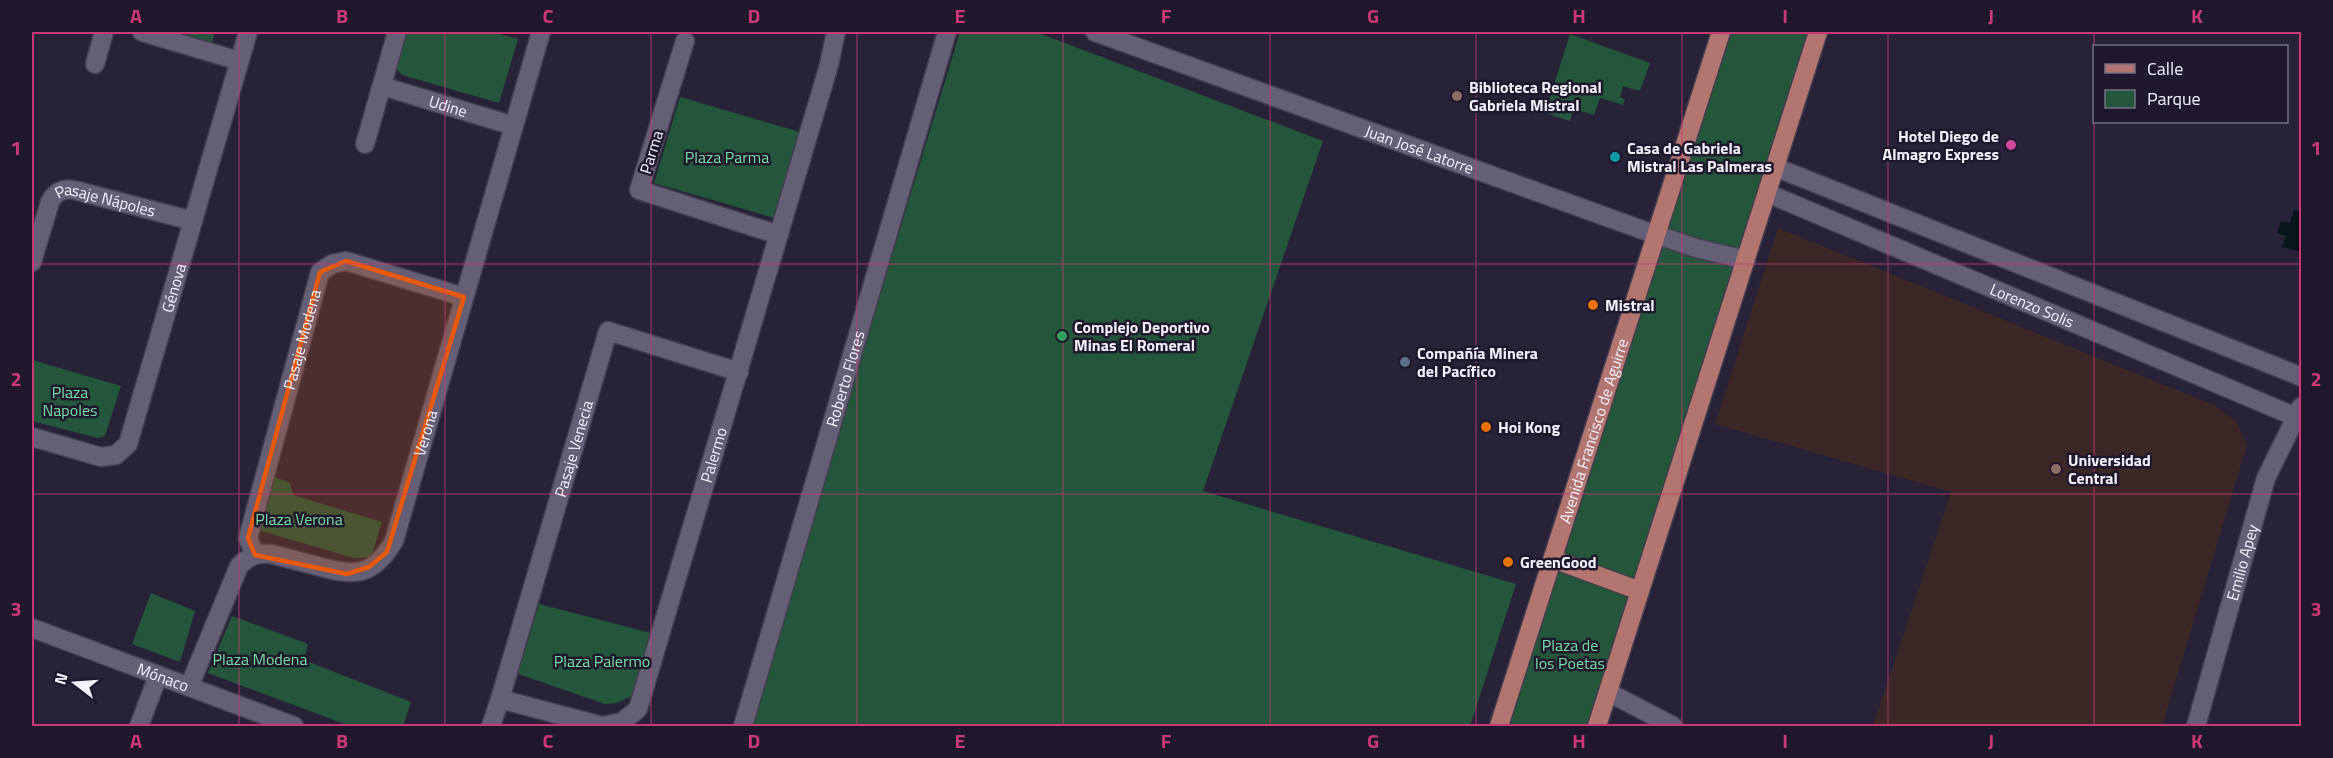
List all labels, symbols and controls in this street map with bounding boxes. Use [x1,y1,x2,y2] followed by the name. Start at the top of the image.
[130,0,142,31] text: A
[336,0,348,31] text: B
[543,0,554,31] text: C
[748,0,760,31] text: D
[954,0,966,31] text: E
[1161,0,1172,31] text: F
[1367,0,1379,31] text: G
[1572,0,1586,31] text: H
[1782,0,1788,31] text: I
[1988,0,1994,31] text: J
[2191,0,2203,31] text: K
[2093,45,2288,123] legend
[2147,55,2183,82] text: Calle
[1469,75,1602,117] place label: Biblioteca Regional Gabriela Mistral
[2147,85,2201,112] text: Parque
[426,89,470,123] street label: Udine
[1450,89,1464,103] marker: Biblioteca Regional Gabriela Mistral
[1362,119,1477,180] street label: Juan José Latorre
[1883,124,1999,166] place label: Hotel Diego de Almagro Express
[633,127,669,177] street label: Parma
[10,132,22,163] text: 1
[2310,132,2322,163] text: 1
[1627,136,1772,178] place label: Casa de Gabriela Mistral Las Palmeras
[2004,138,2018,152] marker: Hotel Diego de Almagro Express
[685,145,769,169] park label: Plaza Parma
[1608,150,1622,164] marker: Casa de Gabriela Mistral Las Palmeras
[50,177,158,223] street label: Pasaje Nápoles
[155,260,192,315] street label: Génova
[1986,277,2078,334] street label: Lorenzo Solis
[277,287,327,392] street label: Pasaje Modena
[1605,293,1655,317] place label: Mistral
[1586,298,1600,312] marker: Mistral
[1074,315,1210,357] place label: Complejo Deportivo Minas El Romeral
[820,328,871,430] street label: Roberto Flores
[1055,329,1069,343] marker: Complejo Deportivo Minas El Romeral
[1553,335,1634,526] street label: Avenida Francisco de Aguirre
[1417,341,1538,383] place label: Compañía Minera del Pacífico
[1398,355,1412,369] marker: Compañía Minera del Pacífico
[10,363,22,394] text: 2
[2310,363,2322,394] text: 2
[43,380,97,422] park label: Plaza Napoles
[548,397,599,500] street label: Pasaje Venecia
[407,407,443,459] street label: Verona
[1498,415,1560,439] place label: Hoi Kong
[1479,420,1493,434] marker: Hoi Kong
[694,424,733,485] street label: Palermo
[2068,448,2151,490] place label: Universidad Central
[2049,462,2063,476] marker: Universidad Central
[255,507,343,531] park label: Plaza Verona
[2220,521,2264,603] street label: Emilio Apey
[1520,550,1596,574] place label: GreenGood
[1501,555,1515,569] marker: GreenGood
[10,593,22,624] text: 3
[2310,593,2322,624] text: 3
[1535,633,1605,675] park label: Plaza de los Poetas
[213,647,307,671] park label: Plaza Modena
[554,649,650,673] park label: Plaza Palermo
[45,653,105,713] north arrow
[134,656,193,698] street label: Mónaco
[48,670,74,687] text: N
[130,725,142,756] text: A
[336,725,348,756] text: B
[543,725,554,756] text: C
[748,725,760,756] text: D
[954,725,966,756] text: E
[1161,725,1172,756] text: F
[1367,725,1379,756] text: G
[1572,725,1586,756] text: H
[1782,725,1788,756] text: I
[1988,725,1994,756] text: J
[2191,725,2203,756] text: K

